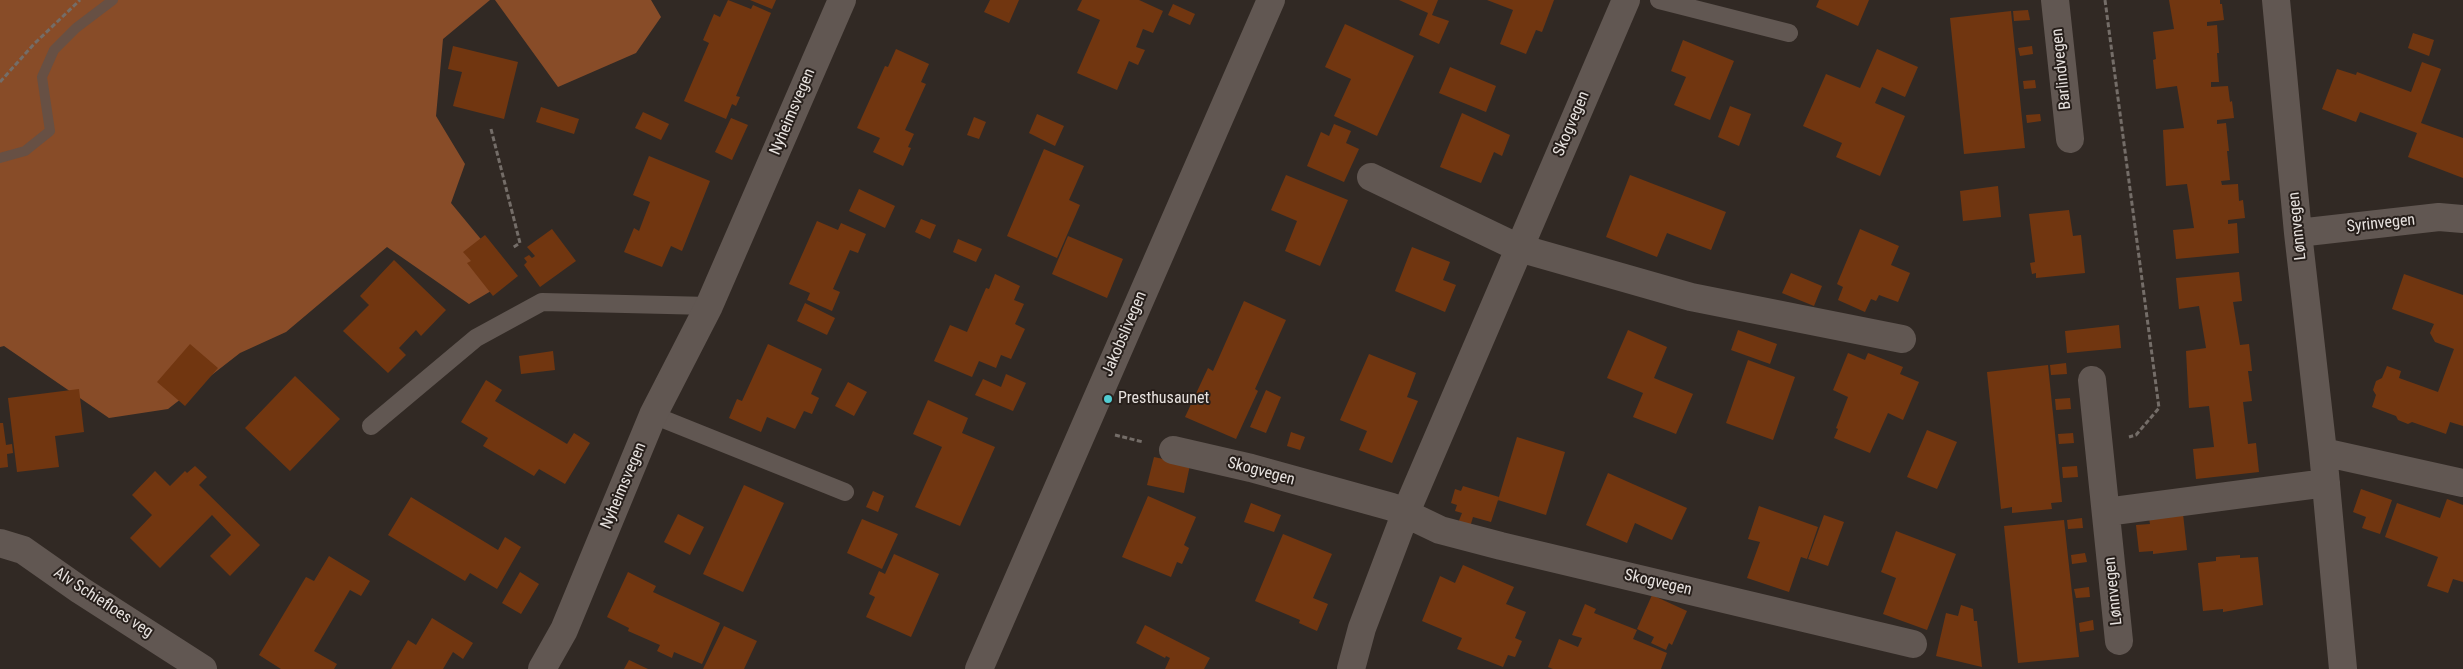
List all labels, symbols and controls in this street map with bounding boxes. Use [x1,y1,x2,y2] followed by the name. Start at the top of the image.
[2048,27,2076,111] street label: Barlindvegen
[766,66,820,158] street label: Nyheimsvegen
[1550,89,1594,159] street label: Skogvegen
[2285,191,2311,261] street label: Lønnvegen
[2346,211,2416,237] street label: Syrinvegen
[1098,289,1152,379] street label: Jakobslivegen
[1118,389,1209,409] place label: Presthusaunet
[1102,393,1114,405] marker: Presthusaunet
[597,440,651,532] street label: Nyheimsvegen
[1225,454,1297,490] street label: Skogvegen
[2101,556,2127,626] street label: Lønnvegen
[50,564,156,642] street label: Alv Schiefloes veg
[1622,566,1694,600] street label: Skogvegen

